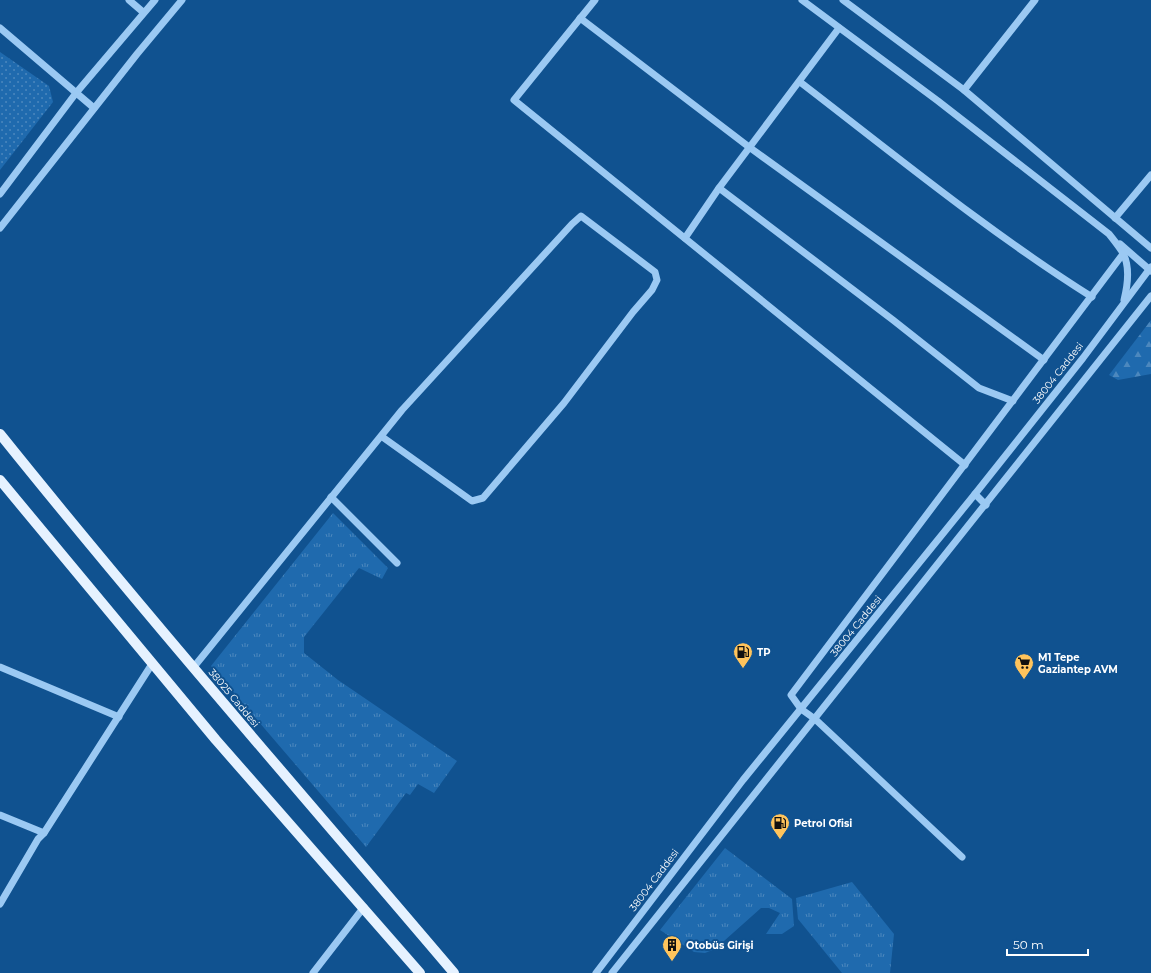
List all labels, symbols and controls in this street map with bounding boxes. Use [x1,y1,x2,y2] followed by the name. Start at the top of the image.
[1030,340,1086,406] street label: 38004 Caddesi
[827,593,885,659] street label: 38004 Caddesi
[732,641,754,669] fuel station icon: TP
[757,646,771,659] place label: TP
[1038,651,1118,676] place label: M1 Tepe Gaziantep AVM
[1013,652,1035,680] supermarket icon: M1 Tepe Gaziantep AVM
[206,666,262,730] street label: 38025 Caddesi
[769,812,791,840] fuel station icon: Petrol Ofisi
[794,817,852,830] place label: Petrol Ofisi
[626,846,682,914] street label: 38004 Caddesi
[1007,931,1088,957] scale bar
[661,934,683,962] building icon: Otobüs Girişi
[1013,937,1044,952] text: 50 m
[686,939,753,952] place label: Otobüs Girişi

